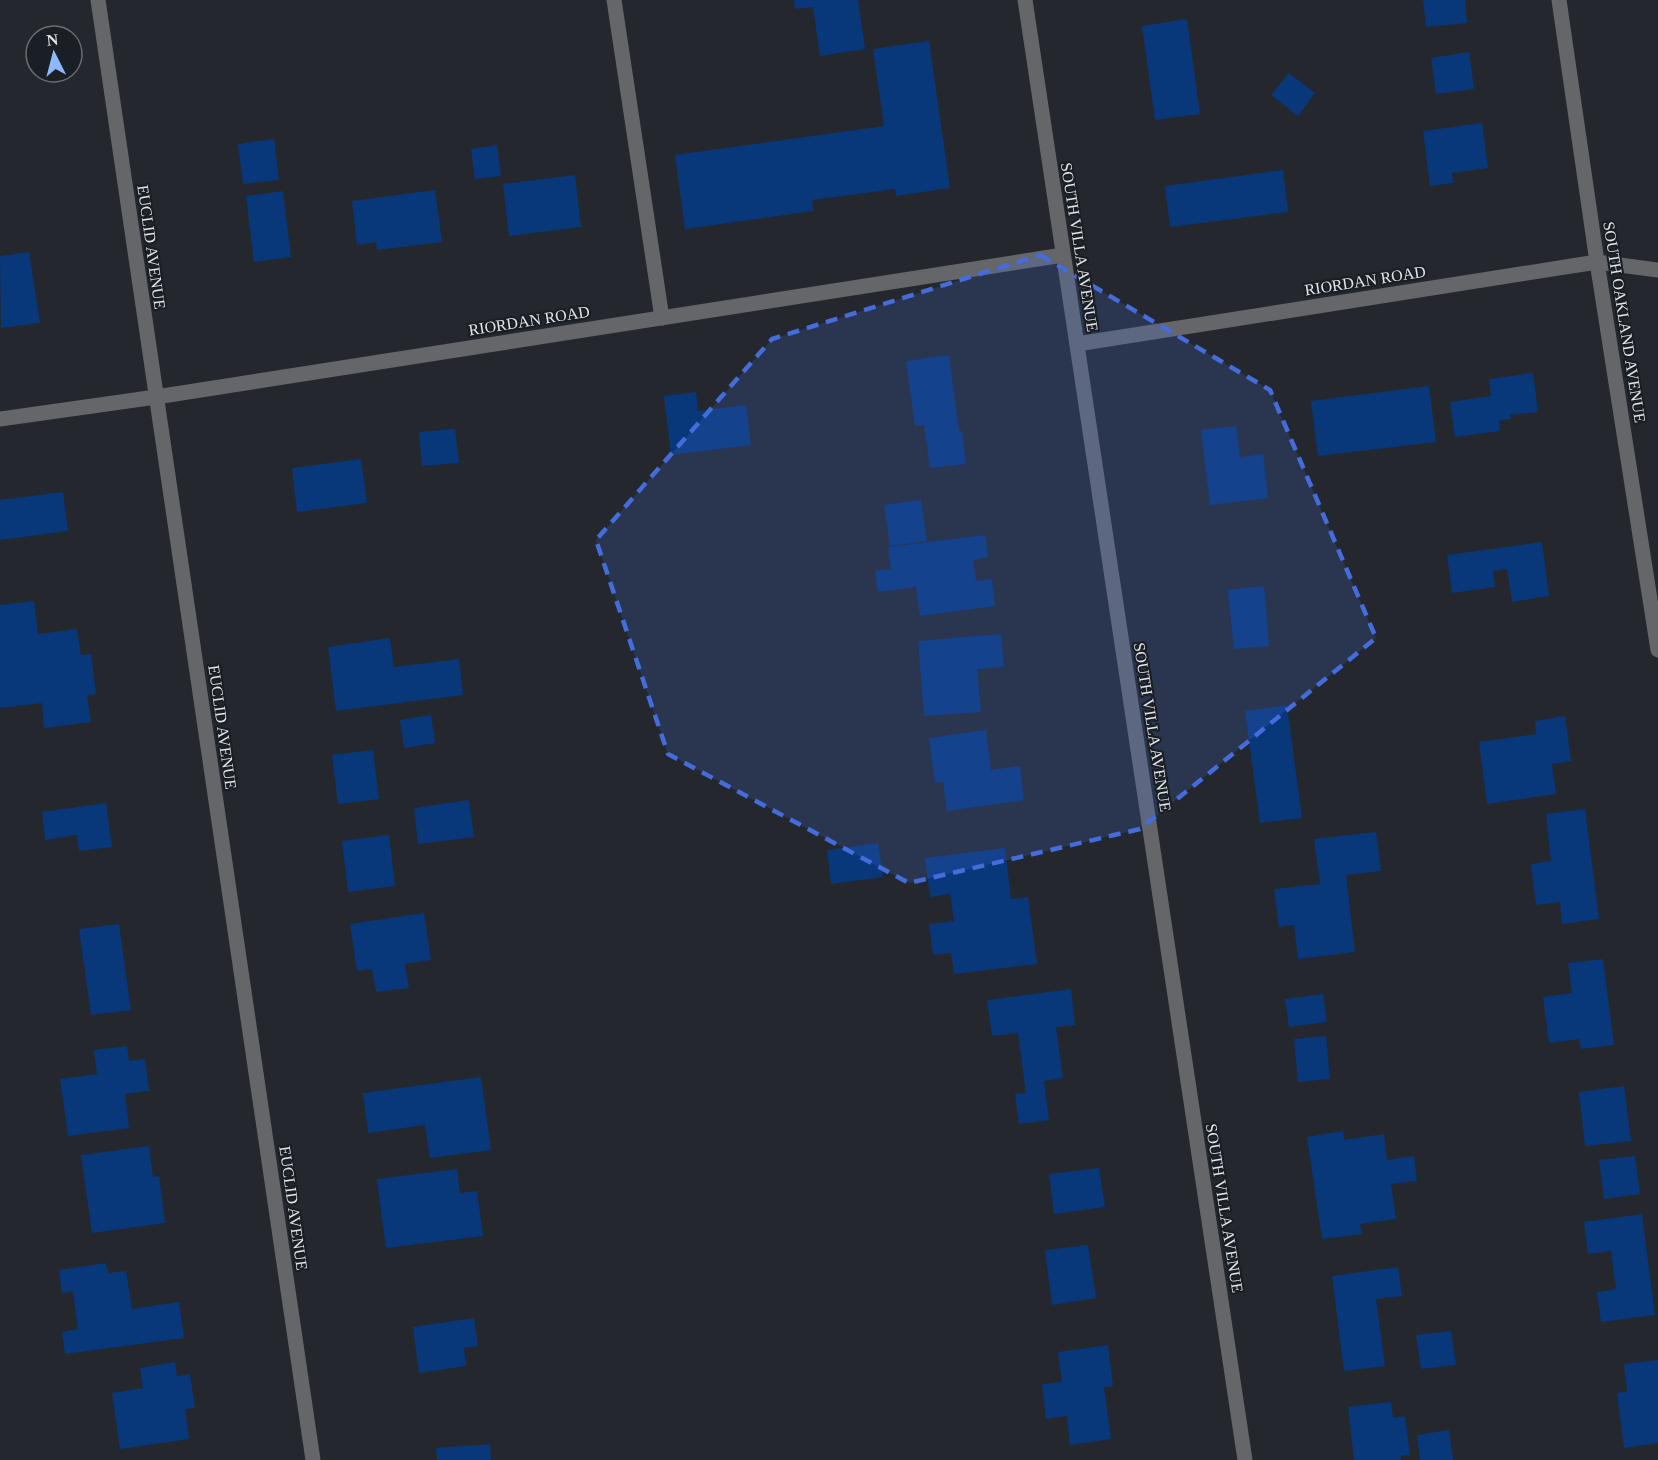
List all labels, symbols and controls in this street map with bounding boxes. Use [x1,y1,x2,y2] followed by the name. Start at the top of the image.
[24,24,84,84] north arrow
[46,30,60,49] text: N
[1058,161,1101,333] street label: SOUTH VILLA AVENUE
[134,184,169,310] street label: EUCLID AVENUE
[1600,220,1649,424] street label: SOUTH OAKLAND AVENUE
[1303,263,1427,298] street label: RIORDAN ROAD
[467,303,591,338] street label: RIORDAN ROAD
[1131,641,1174,813] street label: SOUTH VILLA AVENUE
[205,664,240,790] street label: EUCLID AVENUE
[1203,1122,1246,1294] street label: SOUTH VILLA AVENUE
[276,1145,311,1271] street label: EUCLID AVENUE

